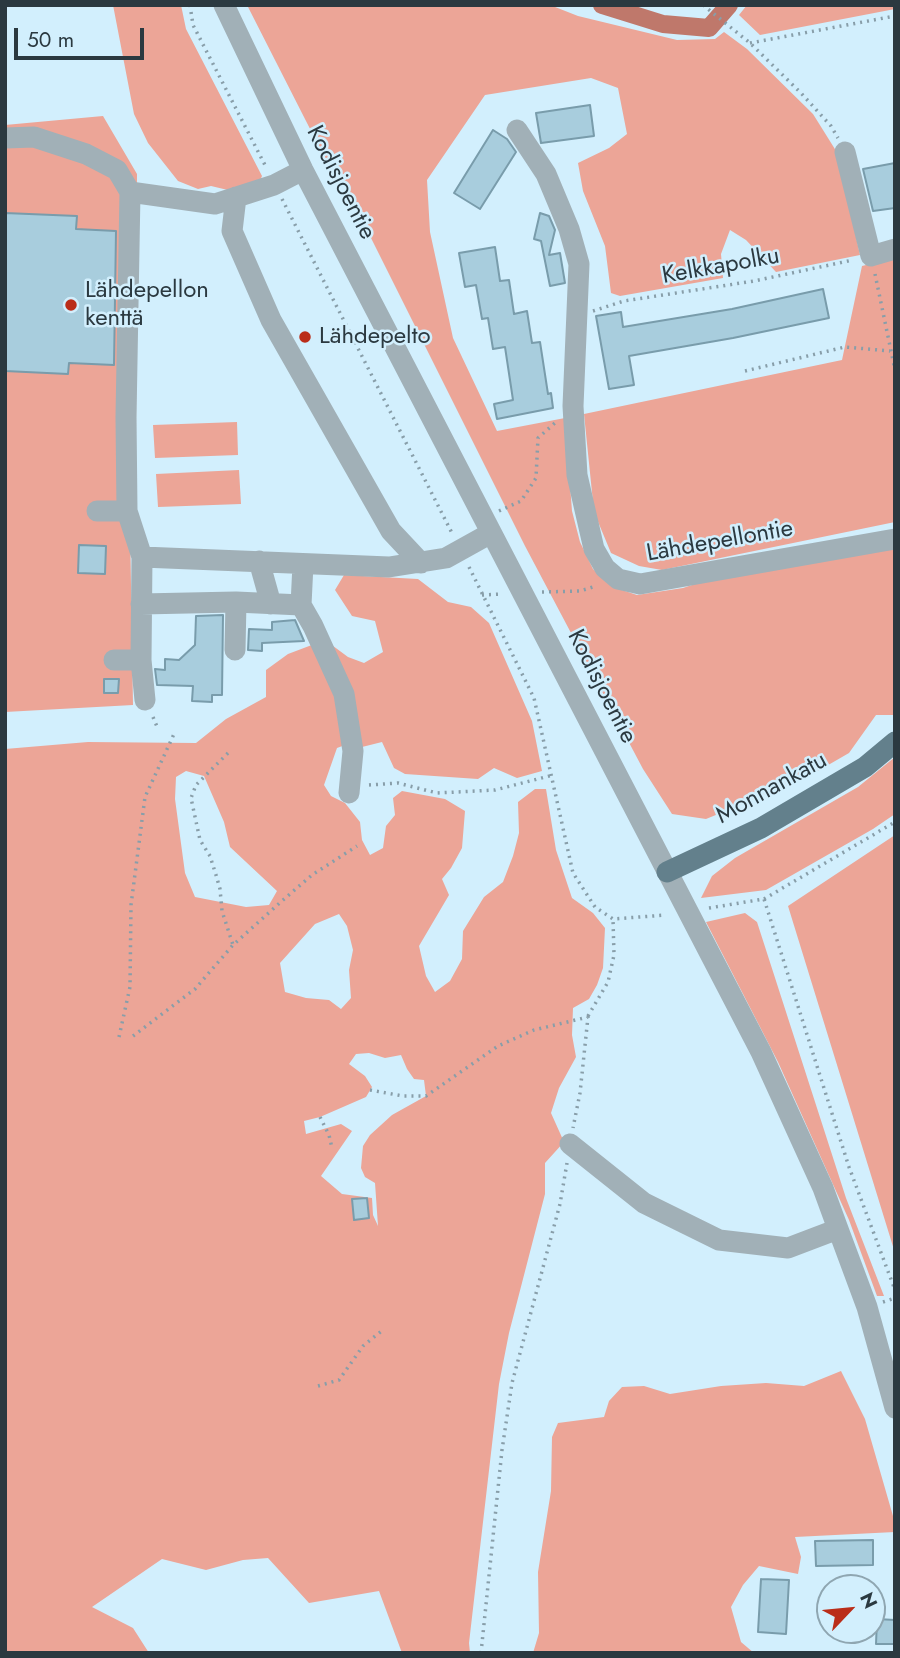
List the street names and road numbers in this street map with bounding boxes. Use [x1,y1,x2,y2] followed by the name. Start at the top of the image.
[299,121,381,245] street label: Kodisjoentie
[660,243,782,291] street label: Kelkkapolku
[645,515,795,569] street label: Lähdepellontie
[560,625,642,749] street label: Kodisjoentie
[712,747,832,831] street label: Monnankatu

